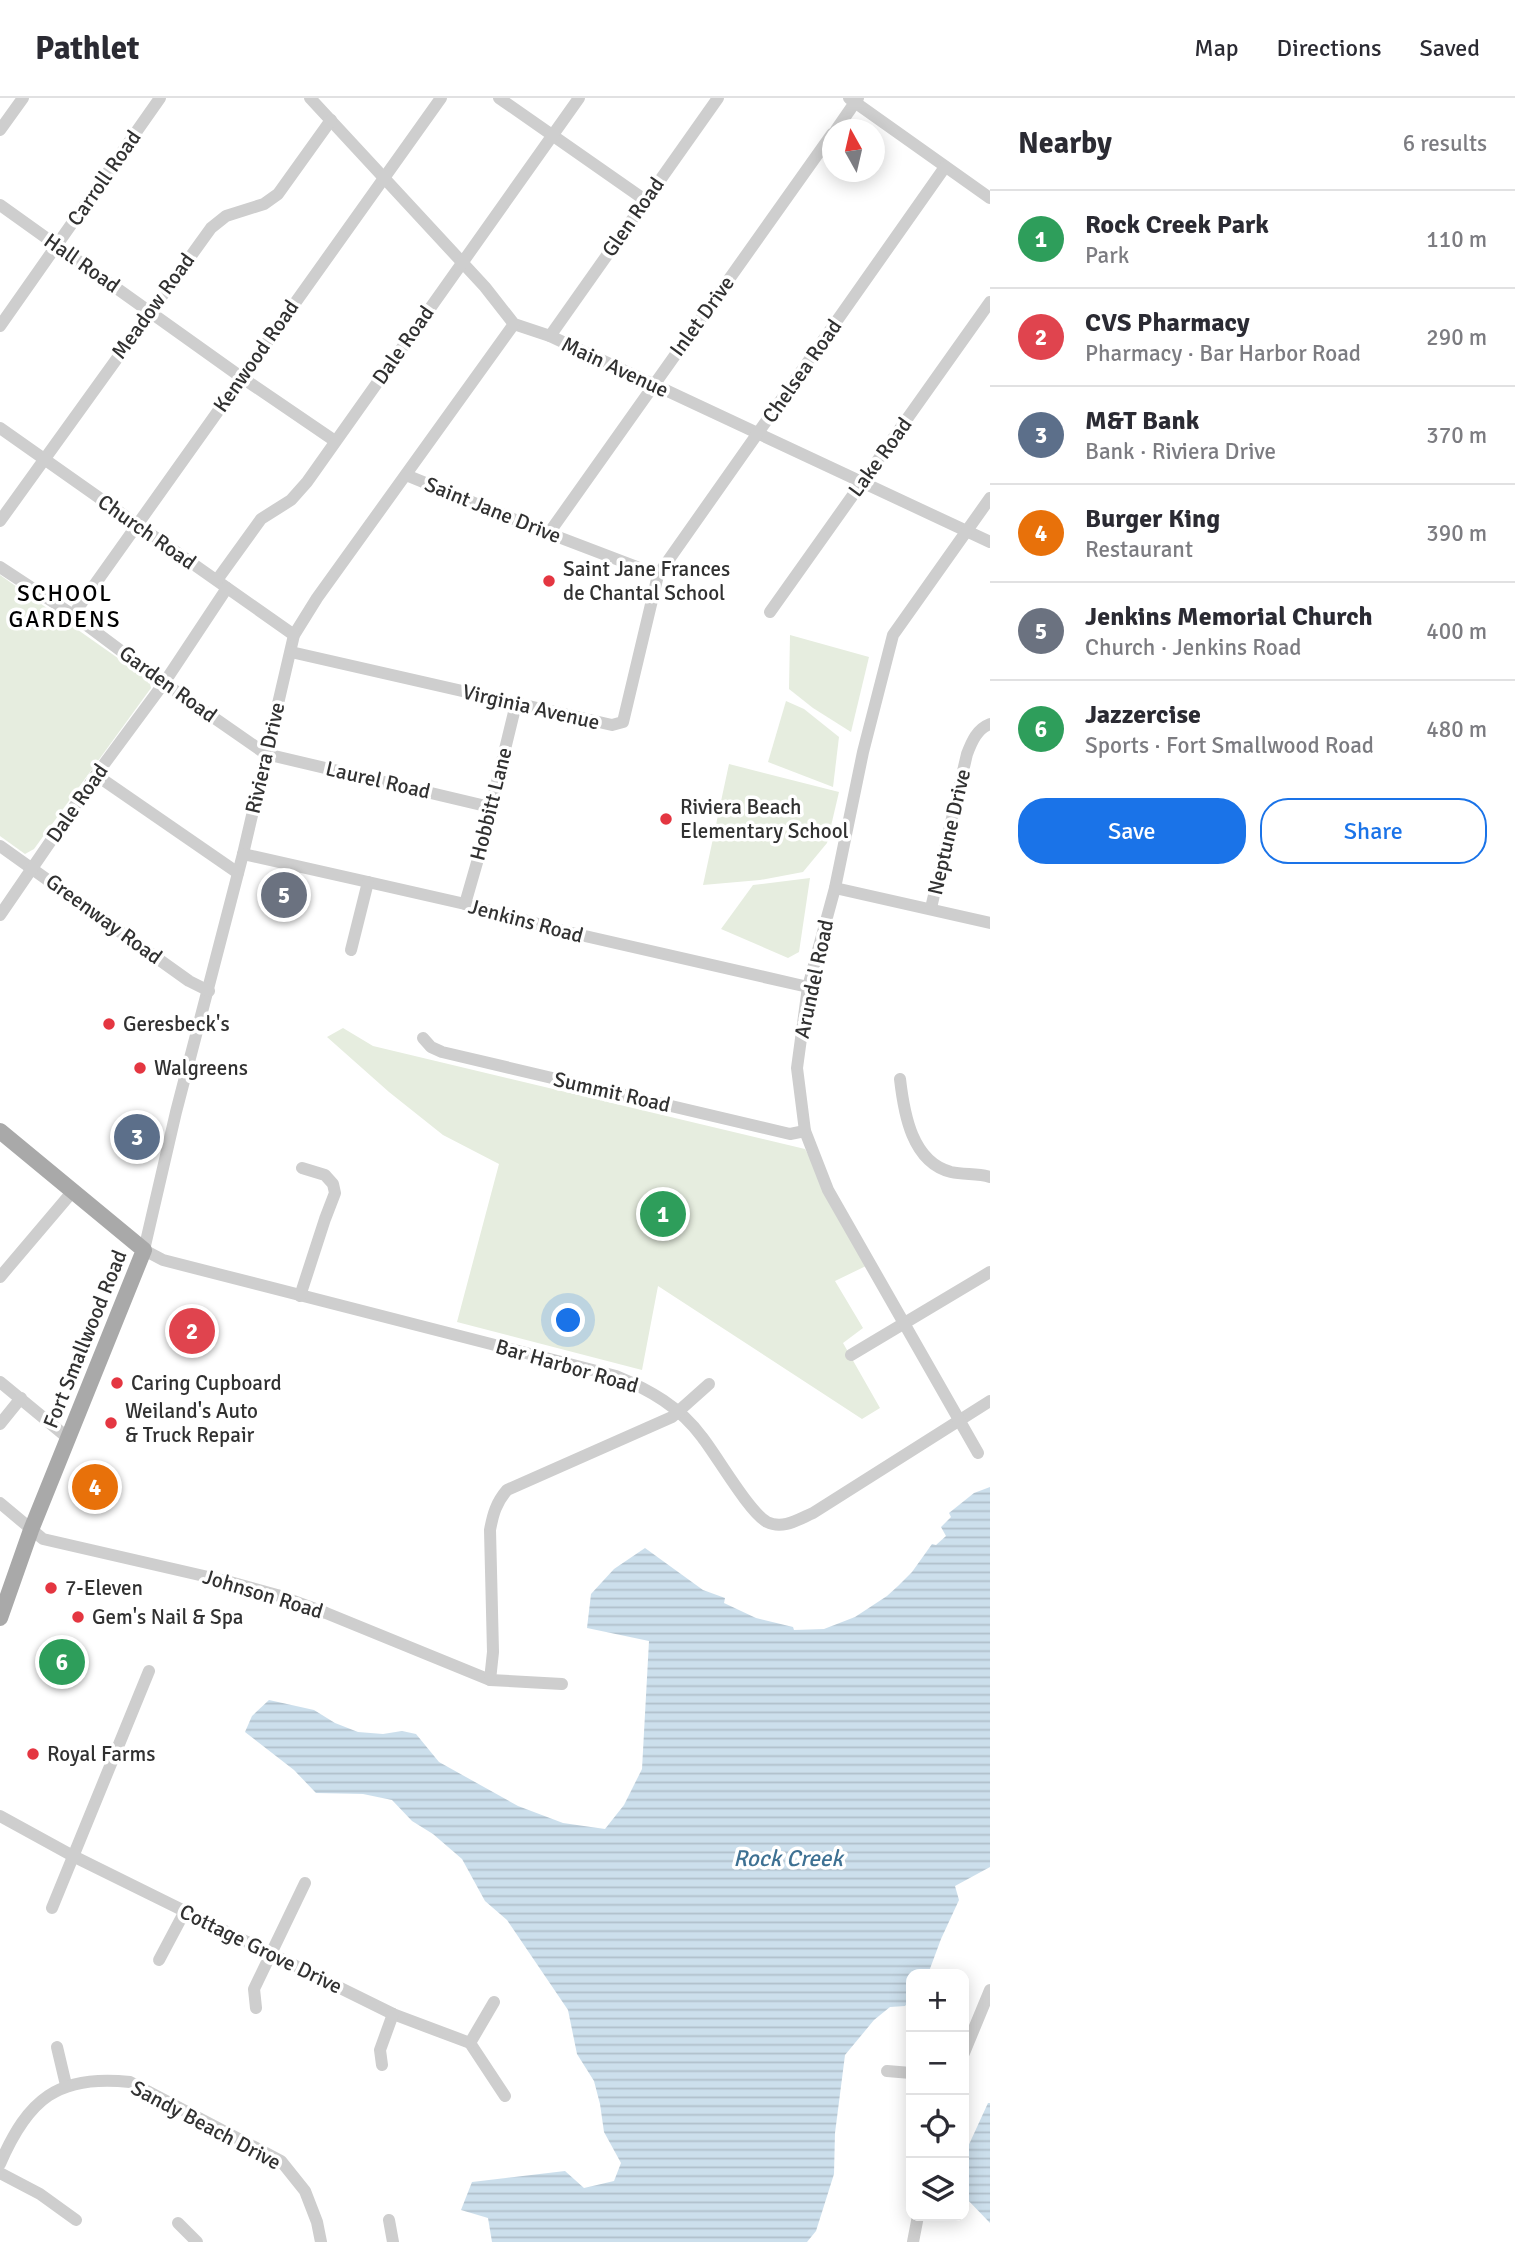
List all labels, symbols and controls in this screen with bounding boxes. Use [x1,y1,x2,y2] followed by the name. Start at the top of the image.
[35,28,139,69] text: Pathlet
[1194,33,1239,63] text: Map
[1277,33,1382,63] text: Directions
[1420,33,1480,63] text: Saved
[822,119,885,182] north arrow
[62,125,146,231] street label: Carroll Road
[1018,125,1112,162] text: Nearby
[1403,129,1487,158] text: 6 results
[596,172,670,262] street label: Glen Road
[1085,209,1269,241] text: Rock Creek Park
[1035,225,1047,254] text: 1
[1426,225,1487,254] text: 110 m
[39,228,125,298] street label: Hall Road
[1085,241,1129,270] text: Park
[106,248,200,364] street label: Meadow Road
[664,271,740,361] street label: Inlet Drive
[208,295,304,417] street label: Kenwood Road
[367,301,439,389] street label: Dale Road
[1085,307,1250,339] text: CVS Pharmacy
[757,314,847,428] street label: Chelsea Road
[1035,323,1047,352] text: 2
[1426,323,1487,352] text: 290 m
[557,331,673,403] street label: Main Avenue
[1085,339,1361,368] text: Pharmacy · Bar Harbor Road
[1085,405,1199,437] text: M&T Bank
[843,412,917,502] street label: Lake Road
[1035,421,1047,450] text: 3
[1426,421,1487,450] text: 370 m
[1085,437,1276,466] text: Bank · Riviera Drive
[421,471,565,549] street label: Saint Jane Drive
[93,489,201,575] street label: Church Road
[1085,503,1220,535] text: Burger King
[1035,519,1047,548] text: 4
[1426,519,1487,548] text: 390 m
[1085,535,1193,564] text: Restaurant
[563,556,730,606] place label: Saint Jane Frances de Chantal School
[541,573,557,589] marker: Saint Jane Frances de Chantal School
[9,579,122,634] district label: SCHOOL GARDENS
[1085,601,1373,633] text: Jenkins Memorial Church
[1035,617,1047,646] text: 5
[1426,617,1487,646] text: 400 m
[1085,633,1301,662] text: Church · Jenkins Road
[114,640,222,728] street label: Garden Road
[460,679,602,735] street label: Virginia Avenue
[1085,699,1201,731] text: Jazzercise
[240,700,290,816] street label: Riviera Drive
[1035,715,1047,744] text: 6
[1426,715,1487,744] text: 480 m
[1085,731,1374,760] text: Sports · Fort Smallwood Road
[464,745,518,863] street label: Hobbitt Lane
[323,755,433,805] street label: Laurel Road
[41,759,113,847] street label: Dale Road
[922,767,976,897] street label: Neptune Drive
[680,794,849,844] place label: Riviera Beach Elementary School
[1018,798,1246,864] button: Save
[1260,798,1487,864] button: Share
[658,811,674,827] marker: Riviera Beach Elementary School
[41,868,167,970] street label: Greenway Road
[261,869,307,921] pin: 5
[466,893,586,949] street label: Jenkins Road
[789,917,839,1041] street label: Arundel Road
[123,1011,230,1037] place label: Geresbeck's
[101,1016,117,1032] marker: Geresbeck's
[154,1055,248,1081] place label: Walgreens
[132,1060,148,1076] marker: Walgreens
[551,1066,673,1118] street label: Summit Road
[114,1111,160,1163] pin: 3
[640,1188,686,1240] pin: 1
[37,1246,133,1432] street label: Fort Smallwood Road
[551,1303,585,1337] your location
[169,1305,215,1357] pin: 2
[493,1333,641,1399] street label: Bar Harbor Road
[131,1370,282,1396] place label: Caring Cupboard
[109,1375,125,1391] marker: Caring Cupboard
[125,1398,258,1448] place label: Weiland's Auto & Truck Repair
[103,1415,119,1431] marker: Weiland's Auto & Truck Repair
[72,1461,118,1513] pin: 4
[200,1563,326,1625] street label: Johnson Road
[65,1575,143,1601] place label: 7-Eleven
[43,1580,59,1596] marker: 7-Eleven
[92,1604,243,1630] place label: Gem's Nail & Spa
[70,1609,86,1625] marker: Gem's Nail & Spa
[39,1636,85,1688] pin: 6
[47,1741,155,1767] place label: Royal Farms
[25,1746,41,1762] marker: Royal Farms
[733,1844,845,1873] water label: Rock Creek
[175,1898,347,2000] street label: Cottage Grove Drive
[906,1969,969,2221] map controls
[906,1969,969,2032] button: +
[906,2032,969,2095] button: −
[127,2075,285,2175] street label: Sandy Beach Drive
[906,2095,969,2158] button: locate
[906,2158,969,2221] button: layers

